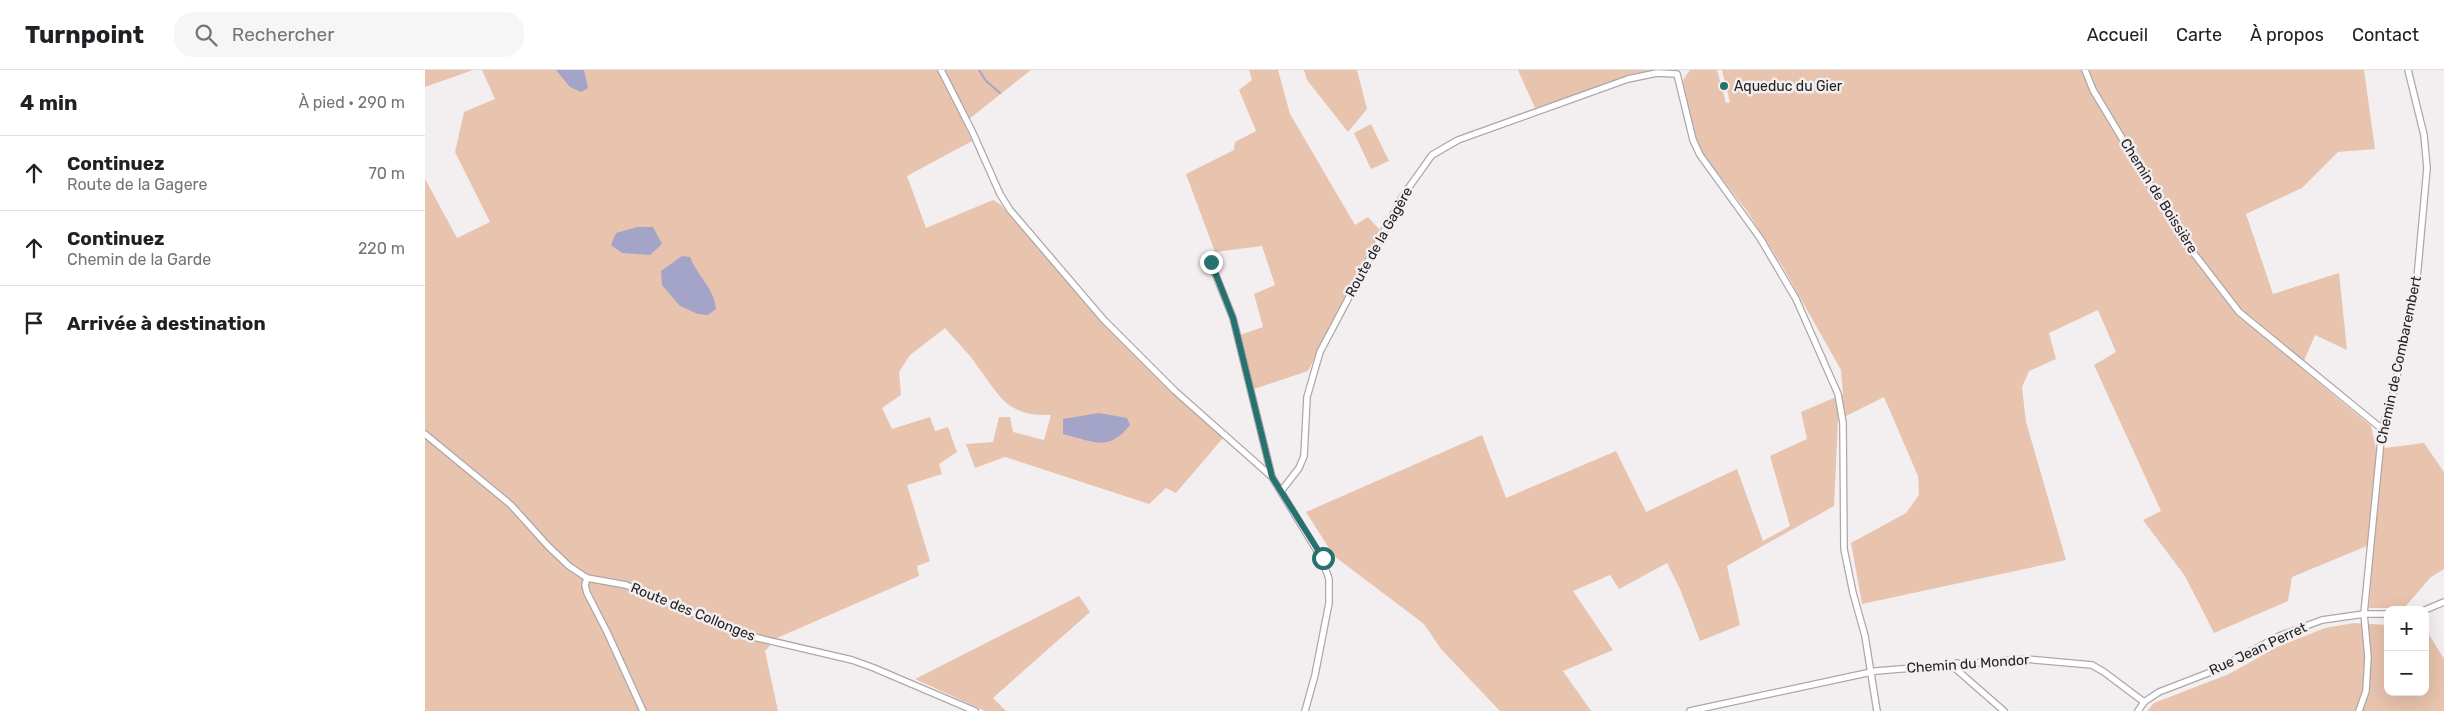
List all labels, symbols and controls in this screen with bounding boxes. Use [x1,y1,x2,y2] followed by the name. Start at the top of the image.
[174,12,524,57] search box
[25,21,144,49] text: Turnpoint
[192,21,220,49] icon: search
[232,23,334,46] text: Rechercher
[2087,24,2148,46] text: Accueil
[2176,24,2222,46] text: Carte
[2250,24,2324,46] text: À propos
[2352,24,2419,46] text: Contact
[1734,78,1843,95] place label: Aqueduc du Gier
[1718,80,1730,92] marker: Aqueduc du Gier
[20,90,78,115] text: 4 min
[299,93,405,112] text: À pied · 290 m
[2117,135,2201,257] street label: Chemin de Boissière
[67,152,165,175] text: Continuez
[20,159,48,187] icon: ahead
[368,164,405,183] text: 70 m
[67,175,208,194] text: Route de la Gagere
[1342,184,1416,300] street label: Route de la Gagère
[67,227,165,250] text: Continuez
[20,234,48,262] icon: ahead
[358,239,405,258] text: 220 m
[67,250,211,269] text: Chemin de la Garde
[1200,251,1223,274] route end
[2373,274,2425,446] street label: Chemin de Combarembert
[20,309,48,337] icon: arrive
[67,312,266,335] text: Arrivée à destination
[1312,547,1335,570] route start
[628,579,758,645] street label: Route des Collonges
[2384,606,2429,696] map controls
[2384,606,2429,651] button: +
[2206,619,2310,679] street label: Rue Jean Perret
[1906,651,2031,677] street label: Chemin du Mondor
[2384,651,2429,696] button: −

